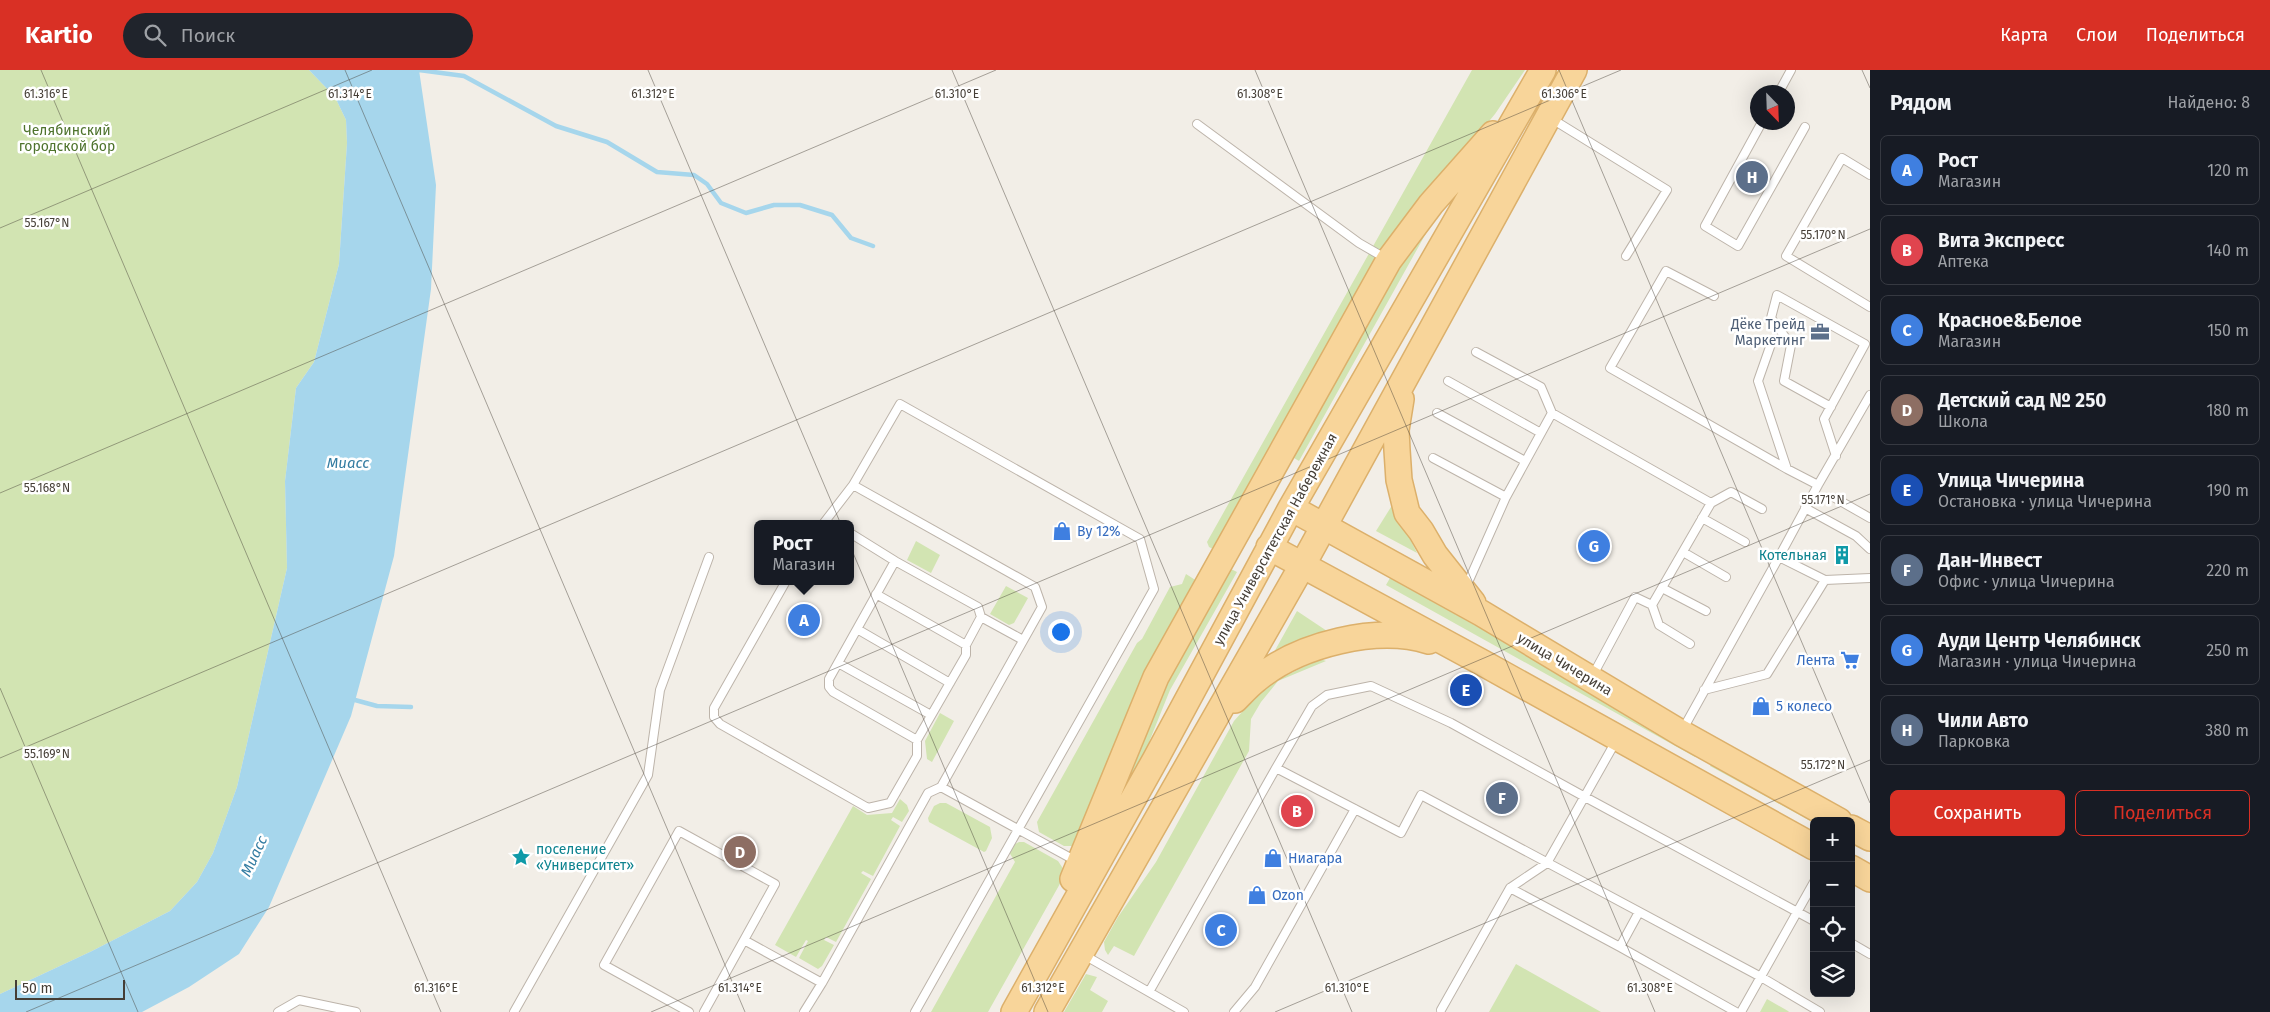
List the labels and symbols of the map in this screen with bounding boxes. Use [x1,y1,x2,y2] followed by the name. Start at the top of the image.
[1750,85,1795,130] north arrow
[24,87,68,101] text: 61.316°E
[328,87,372,101] text: 61.314°E
[631,87,675,101] text: 61.312°E
[935,87,979,101] text: 61.310°E
[1237,87,1283,101] text: 61.308°E
[1541,87,1587,101] text: 61.306°E
[19,122,115,155] park label: Челябинский городской бор
[1736,158,1768,196] pin: H
[25,216,69,230] text: 55.167°N
[1800,228,1846,242] text: 55.170°N
[1730,316,1805,349] place label: Дёке Трейд Маркетинг
[1809,321,1831,343] office icon: Дёке Трейд Маркетинг
[1210,430,1341,648] street label: улица Университетская Набережная
[327,454,370,472] water label: Миасс
[24,481,70,495] text: 55.168°N
[1801,493,1845,507] text: 55.171°N
[1051,520,1073,542] shop icon: Ву 12%
[1077,523,1121,540] place label: Ву 12%
[1578,527,1610,565] pin: G
[1831,544,1853,566] building icon: Котельная
[1759,547,1827,564] place label: Котельная
[788,601,820,639] pin: A
[1048,619,1074,645] your location
[1514,629,1615,699] street label: улица Чичерина
[1839,649,1861,671] supermarket icon: Лента
[1796,652,1835,669] place label: Лента
[1450,671,1482,709] pin: E
[1750,695,1772,717] shop icon: 5 колесо
[1776,698,1832,715] place label: 5 колесо
[24,747,70,761] text: 55.169°N
[1801,758,1845,772] text: 55.172°N
[1486,779,1518,817] pin: F
[1281,792,1313,830] pin: B
[237,832,272,879] water label: Миасс
[724,833,756,871] pin: D
[536,841,634,874] place label: поселение «Университет»
[510,846,532,868] place icon: поселение «Университет»
[1262,847,1284,869] shop icon: Ниагара
[1288,850,1342,867] place label: Ниагара
[1246,884,1268,906] shop icon: Ozon
[1272,887,1304,904] place label: Ozon
[1205,911,1237,949] pin: C
[15,977,125,1000] scale bar
[414,981,458,995] text: 61.316°E
[718,981,762,995] text: 61.314°E
[1021,981,1065,995] text: 61.312°E
[1325,981,1369,995] text: 61.310°E
[1627,981,1673,995] text: 61.308°E

